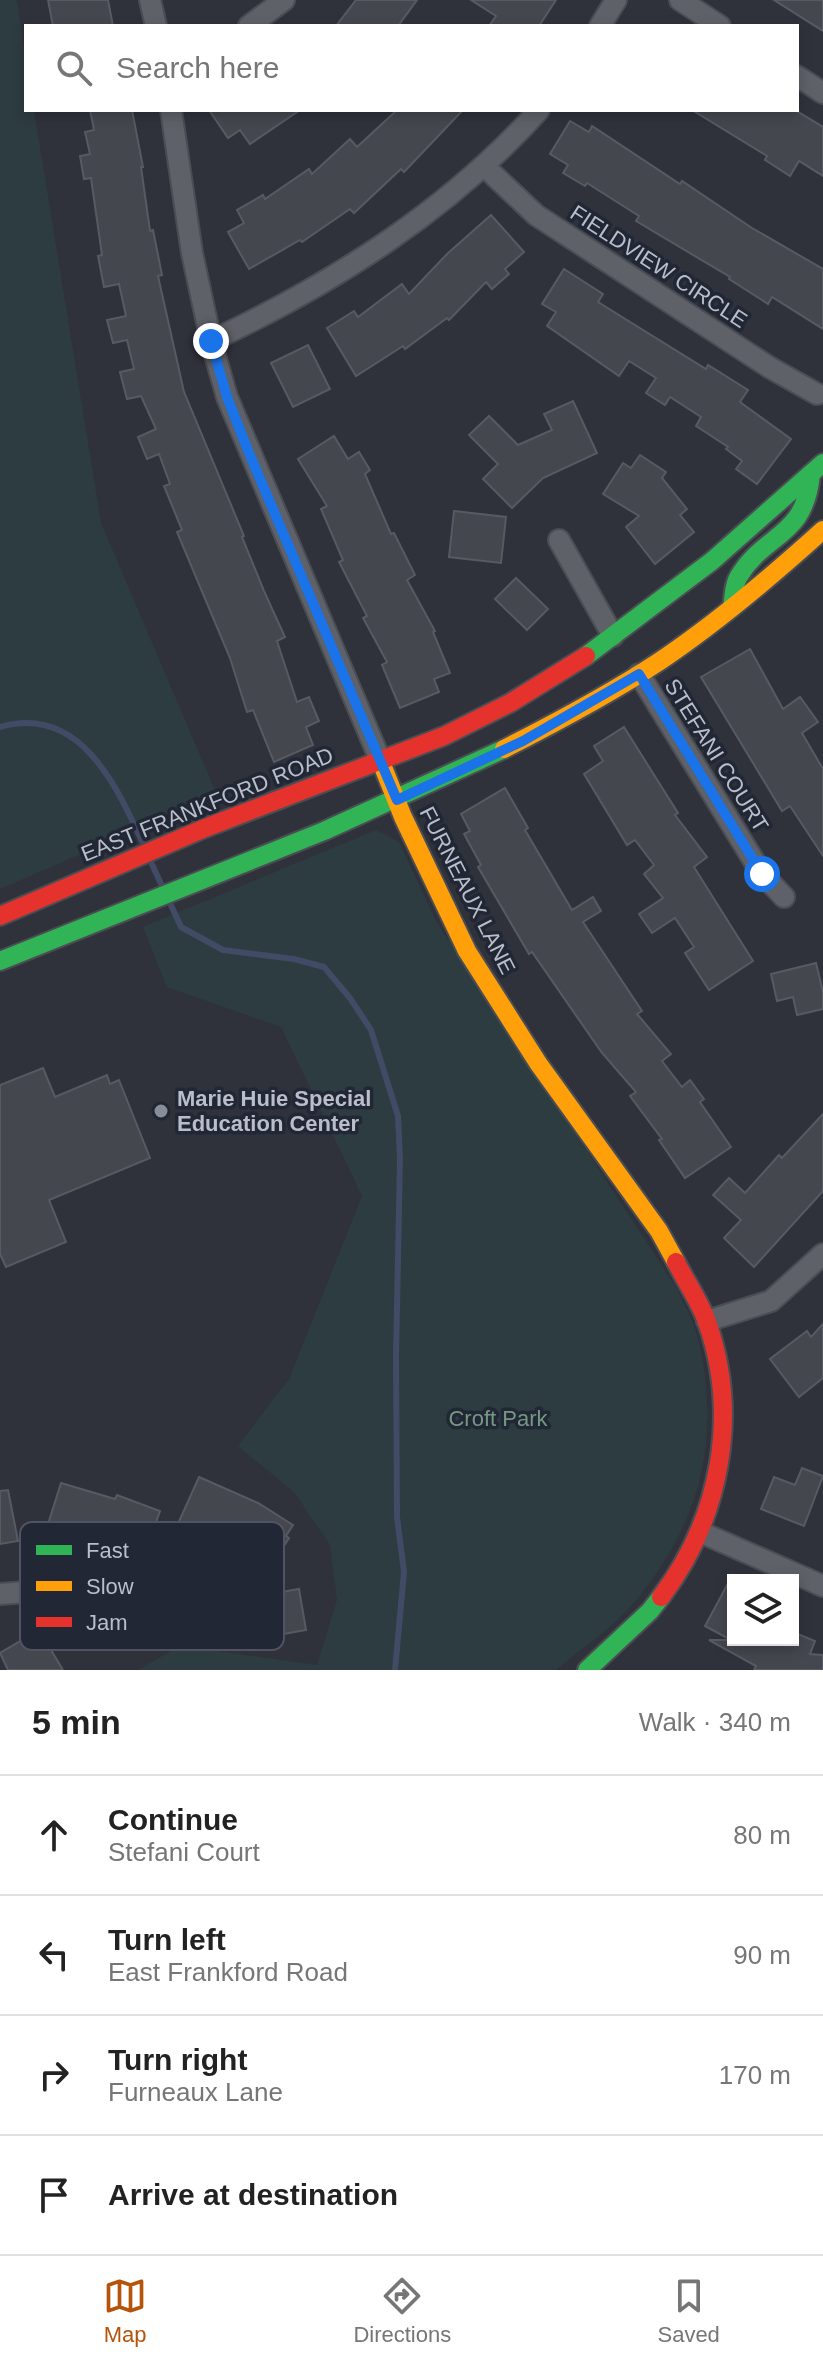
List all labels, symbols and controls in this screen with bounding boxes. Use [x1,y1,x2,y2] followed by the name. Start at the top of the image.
[24,24,799,112] search box
[52,46,96,90] icon: search
[116,51,279,84] text: Search here
[566,200,752,333] street label: FIELDVIEW CIRCLE
[193,323,229,359] route end
[659,674,774,836] street label: STEFANI COURT
[77,742,337,867] street label: EAST FRANKFORD ROAD
[415,802,521,978] street label: FURNEAUX LANE
[744,856,780,892] route start
[177,1086,371,1136] place label: Marie Huie Special Education Center
[152,1102,170,1120] marker: Marie Huie Special Education Center
[448,1406,549,1431] park label: Croft Park
[20,1522,284,1650] legend
[86,1538,129,1563] text: Fast
[86,1574,134,1599] text: Slow
[727,1574,799,1646] map controls
[727,1574,799,1646] button: layers
[86,1610,128,1635] text: Jam
[32,1703,121,1741] text: 5 min
[639,1707,791,1737] text: Walk · 340 m
[108,1803,238,1836] text: Continue
[32,1813,76,1857] icon: ahead
[733,1820,791,1850] text: 80 m
[108,1837,260,1867] text: Stefani Court
[108,1923,226,1956] text: Turn left
[32,1933,76,1977] icon: left
[733,1940,791,1970] text: 90 m
[108,1957,348,1987] text: East Frankford Road
[108,2043,247,2076] text: Turn right
[32,2053,76,2097] icon: right
[719,2060,791,2090] text: 170 m
[108,2077,283,2107] text: Furneaux Lane
[32,2173,76,2217] icon: arrive
[108,2178,398,2211] text: Arrive at destination
[103,2274,147,2348] tab: Map
[353,2274,451,2348] tab: Directions
[657,2274,720,2348] tab: Saved

